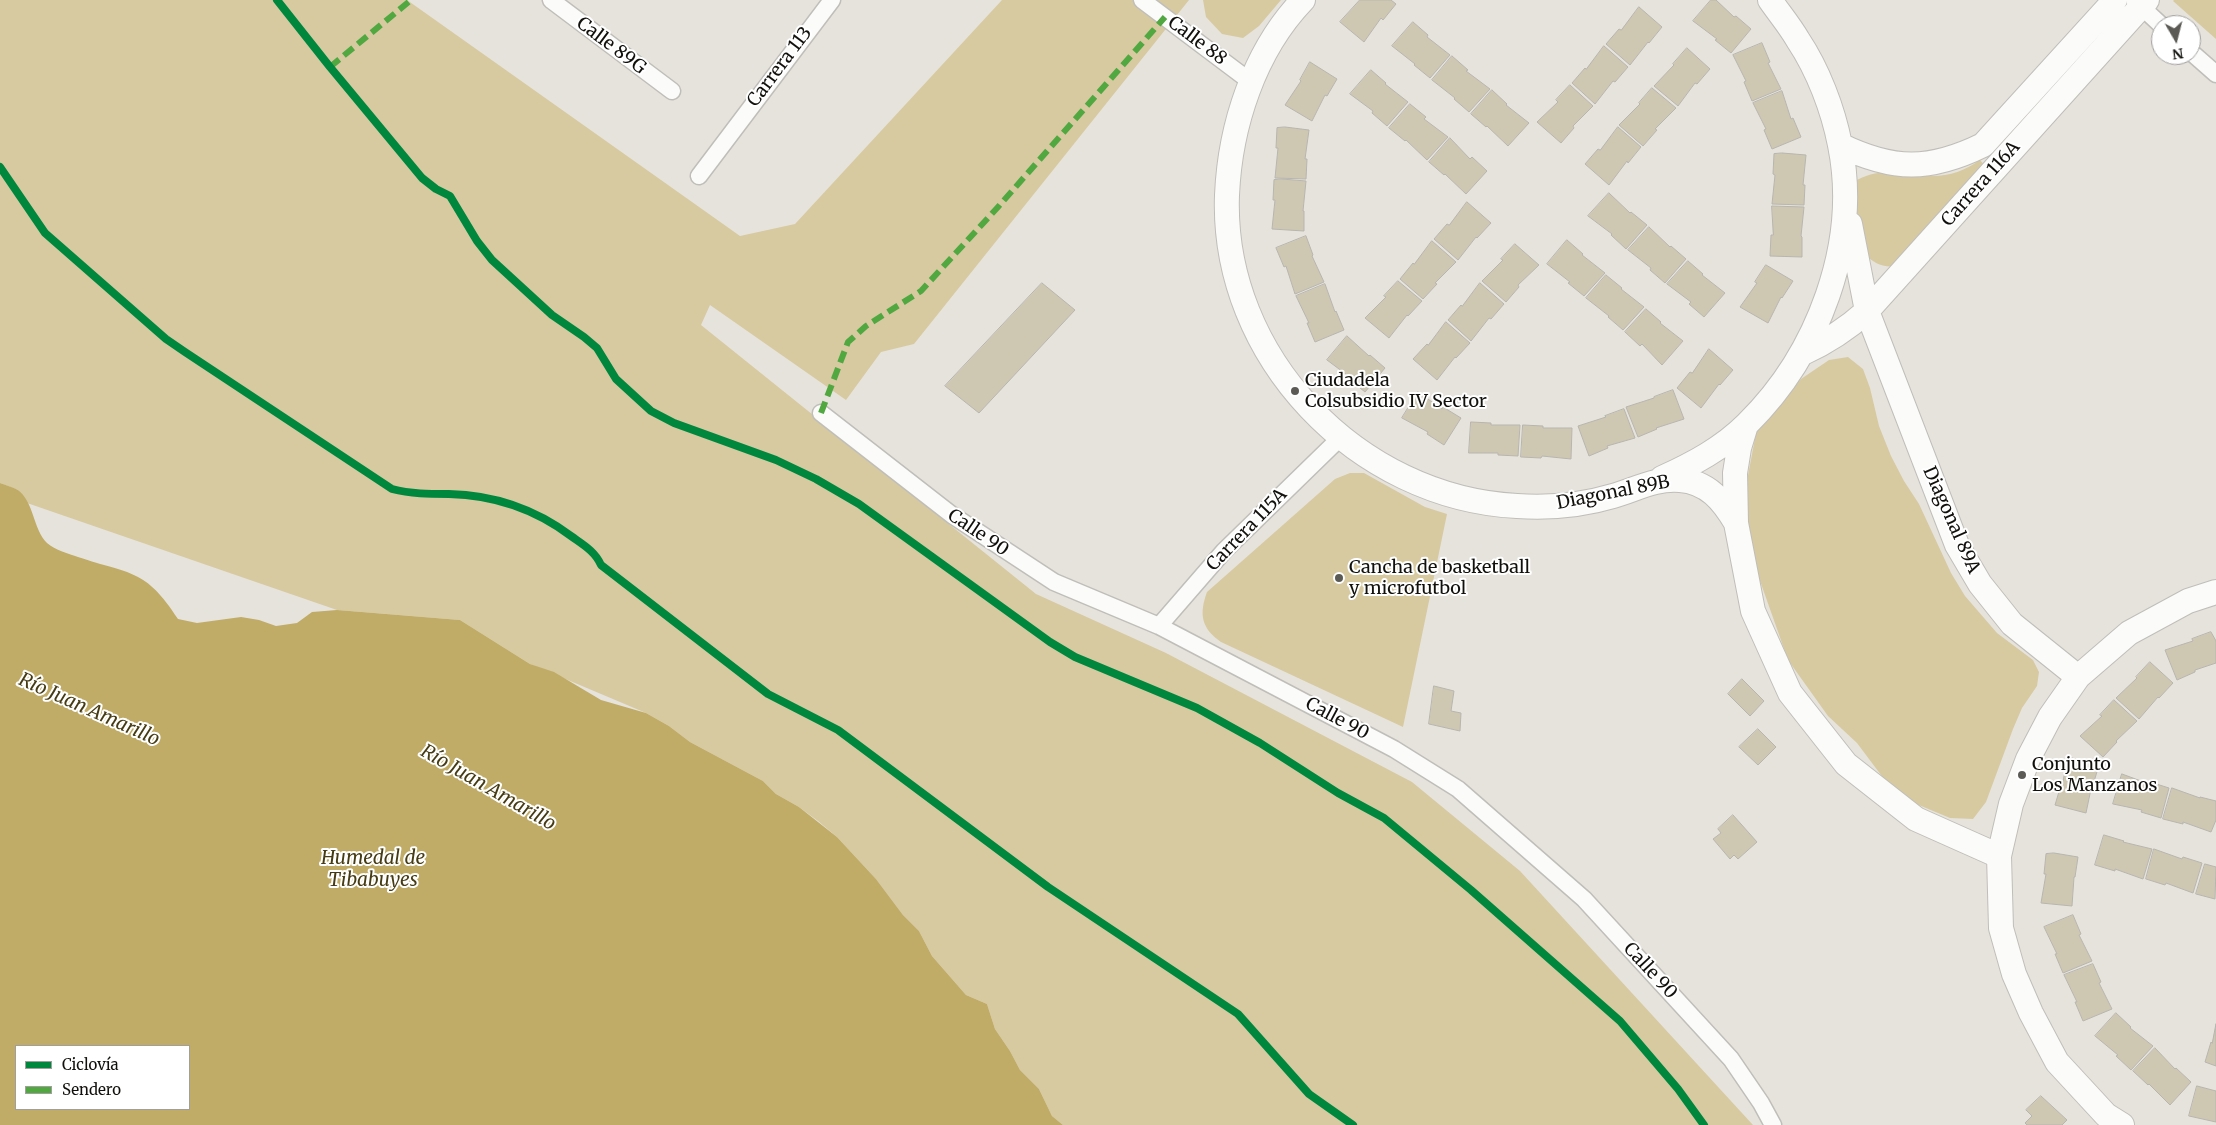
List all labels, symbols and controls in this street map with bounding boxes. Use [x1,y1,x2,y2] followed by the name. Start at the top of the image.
[1163,12,1231,70] street label: Calle 88
[572,13,650,79] street label: Calle 89G
[2151,15,2201,65] north arrow
[743,23,817,111] street label: Carrera 113
[2171,44,2185,64] text: N
[1937,137,2025,231] street label: Carrera 116A
[1305,370,1487,412] place label: Ciudadela Colsubsidio IV Sector
[1289,385,1301,397] marker: Ciudadela Colsubsidio IV Sector
[1918,463,1984,577] street label: Diagonal 89A
[1555,471,1671,515] street label: Diagonal 89B
[1202,484,1292,576] street label: Carrera 115A
[943,505,1013,561] street label: Calle 90
[1349,557,1530,600] place label: Cancha de basketball y microfutbol
[1333,572,1345,584] marker: Cancha de basketball y microfutbol
[15,669,163,751] water label: Río Juan Amarillo
[1301,693,1373,745] street label: Calle 90
[417,740,559,836] water label: Río Juan Amarillo
[2032,754,2157,796] place label: Conjunto Los Manzanos
[2016,769,2028,781] marker: Conjunto Los Manzanos
[321,848,425,892] water label: Humedal de Tibabuyes
[1619,938,1681,1004] street label: Calle 90
[15,1045,190,1110] legend
[62,1055,119,1074] text: Ciclovía
[62,1080,121,1099] text: Sendero

